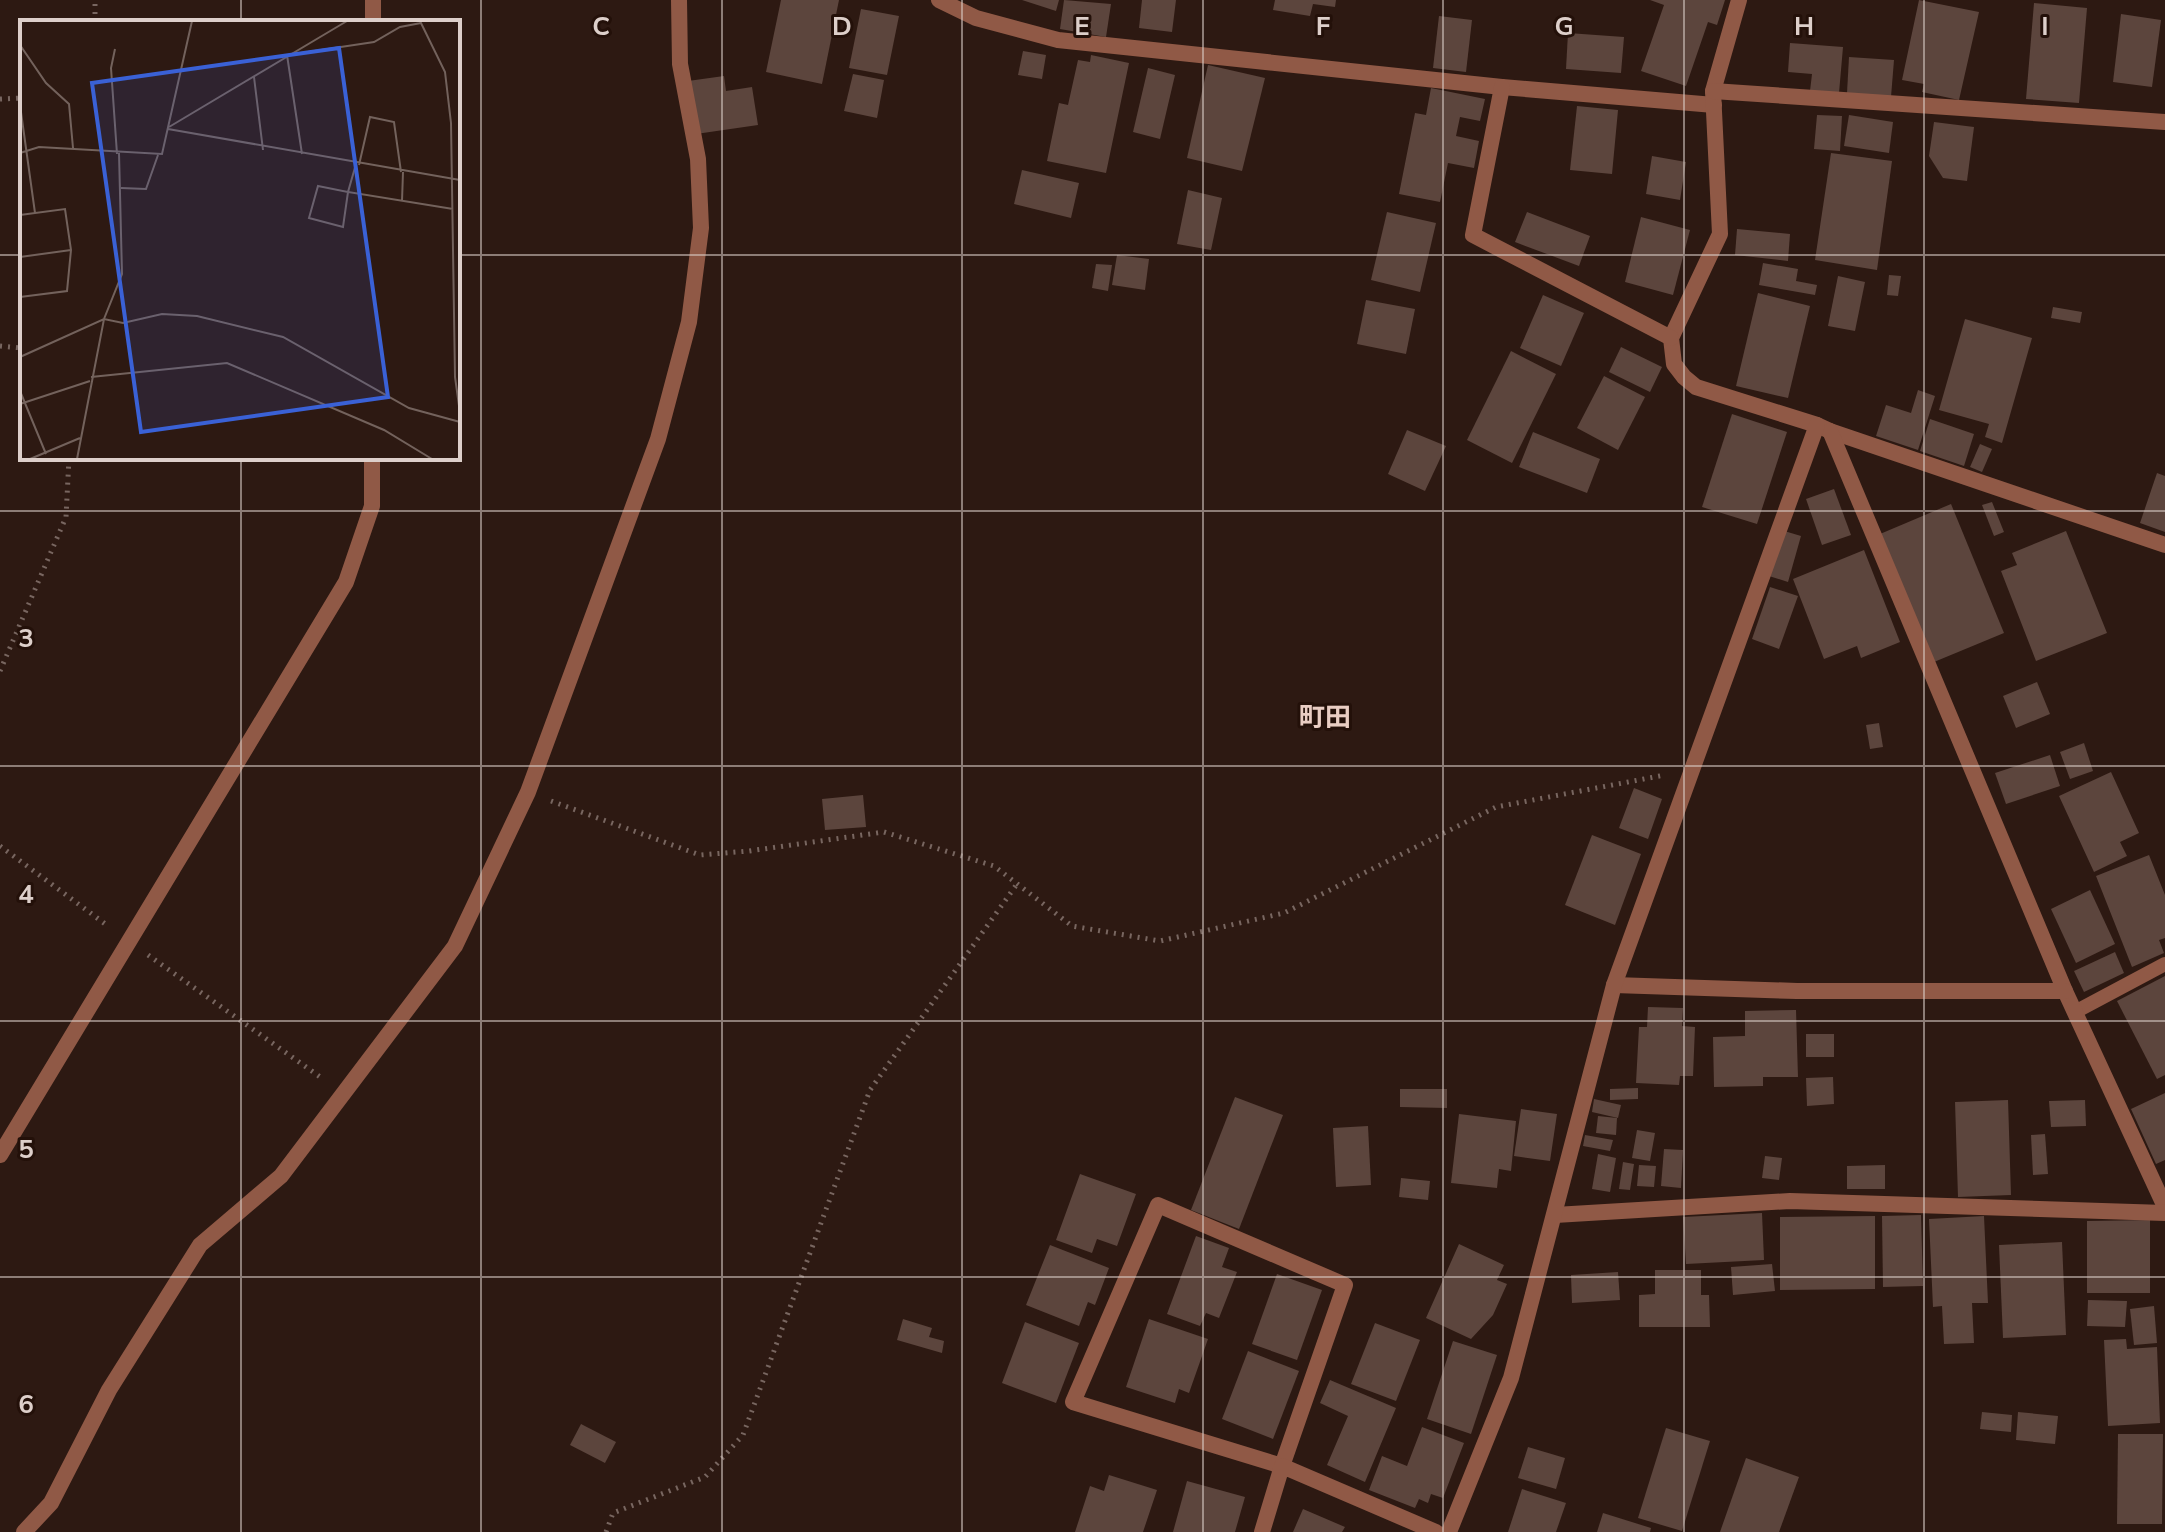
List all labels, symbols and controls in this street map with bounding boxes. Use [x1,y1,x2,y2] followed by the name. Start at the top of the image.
[592,9,610,44] text: C
[832,9,852,44] text: D
[1074,9,1090,44] text: E
[1316,9,1330,44] text: F
[1554,9,1574,44] text: G
[1794,9,1814,44] text: H
[2041,9,2049,44] text: I
[20,20,460,460] inset map
[18,621,34,656] text: 3
[1299,700,1351,735] district label: 町田
[18,877,34,912] text: 4
[18,1132,34,1167] text: 5
[18,1387,34,1422] text: 6

